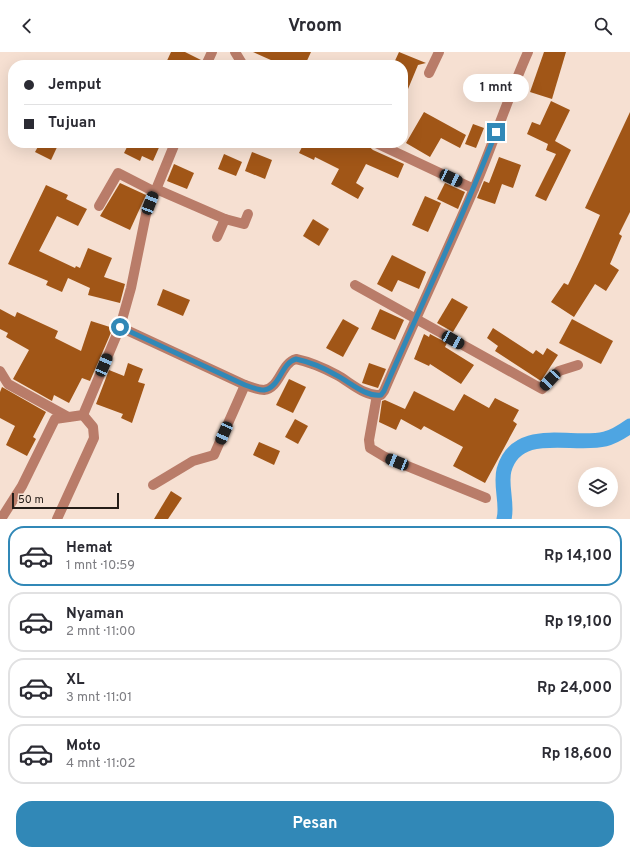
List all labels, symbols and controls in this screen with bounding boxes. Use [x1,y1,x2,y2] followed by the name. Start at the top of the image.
[16,15,38,37] icon: back
[288,15,342,38] text: Vroom
[592,15,614,37] icon: search
[463,74,529,102] callout: 1 mnt
[48,76,101,95] text: Jemput
[480,80,512,96] text: 1 mnt
[48,114,96,133] text: Tujuan
[487,123,505,141] route end
[438,167,464,189] car
[140,190,160,216] car
[111,318,129,336] route start
[440,329,466,351] car
[94,352,114,378] car
[537,367,563,393] car
[214,420,234,446] car
[384,452,410,472] car
[578,467,618,507] map controls
[578,467,618,507] button: layers
[12,491,119,510] scale bar
[18,493,44,507] text: 50 m
[18,538,54,574] icon: car
[66,539,112,558] text: Hemat
[544,547,612,566] text: Rp 14,100
[66,558,135,574] text: 1 mnt · 10:59
[18,604,54,640] icon: car
[66,605,124,624] text: Nyaman
[545,613,612,632] text: Rp 19,100
[66,624,136,640] text: 2 mnt · 11:00
[18,670,54,706] icon: car
[66,671,84,690] text: XL
[537,679,612,698] text: Rp 24,000
[66,690,132,706] text: 3 mnt · 11:01
[18,736,54,772] icon: car
[66,737,101,756] text: Moto
[541,745,612,764] text: Rp 18,600
[66,756,135,772] text: 4 mnt · 11:02
[16,801,614,847] button: Pesan

